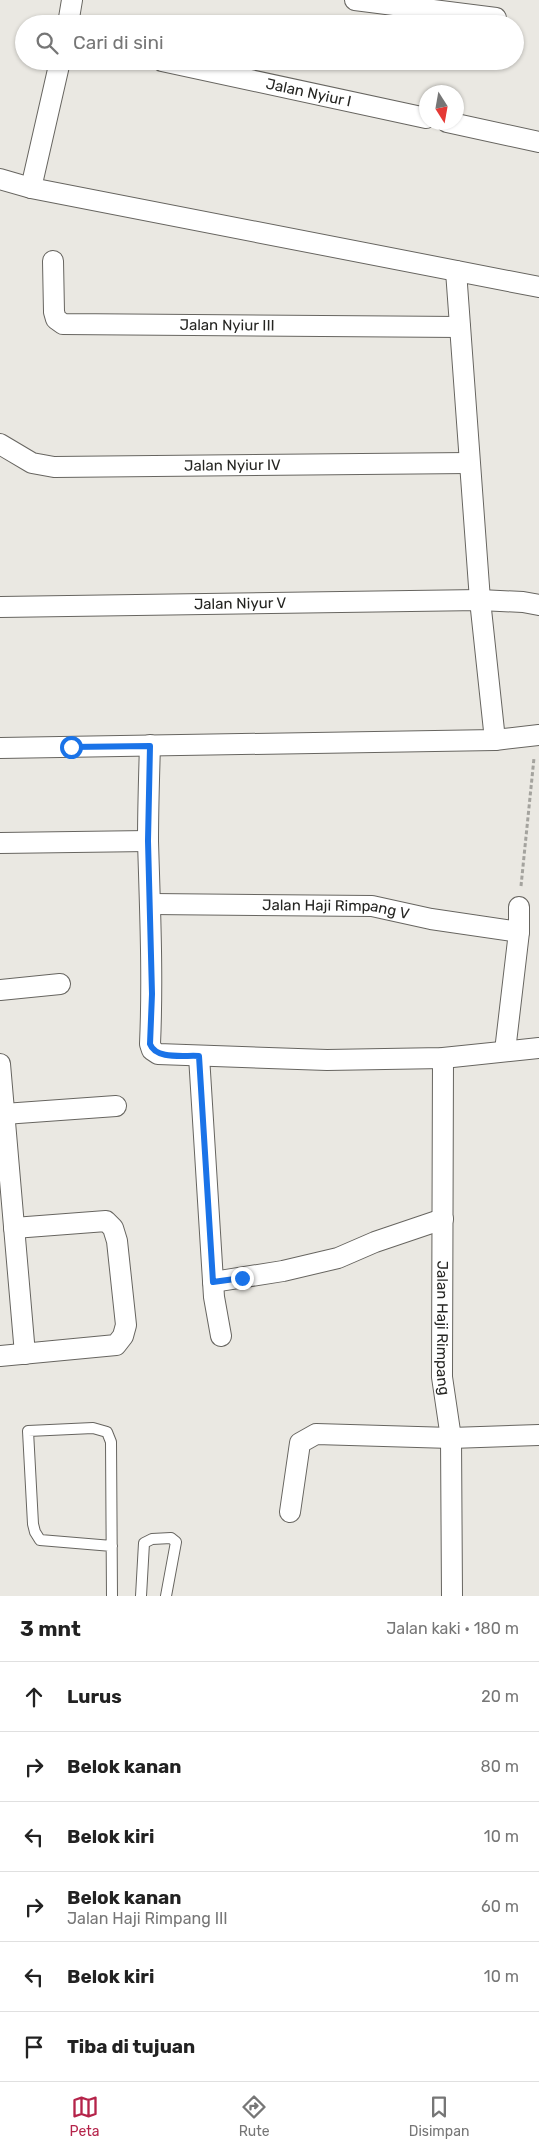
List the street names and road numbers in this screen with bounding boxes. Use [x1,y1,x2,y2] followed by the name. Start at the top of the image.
[264,75,353,111] street label: Jalan Nyiur I
[179,316,275,335] street label: Jalan Nyiur III
[184,456,281,475] street label: Jalan Nyiur IV
[194,594,286,613] street label: Jalan Niyur V
[262,896,411,923] street label: Jalan Haji Rimpang V
[433,1261,454,1397] street label: Jalan Haji Rimpang

